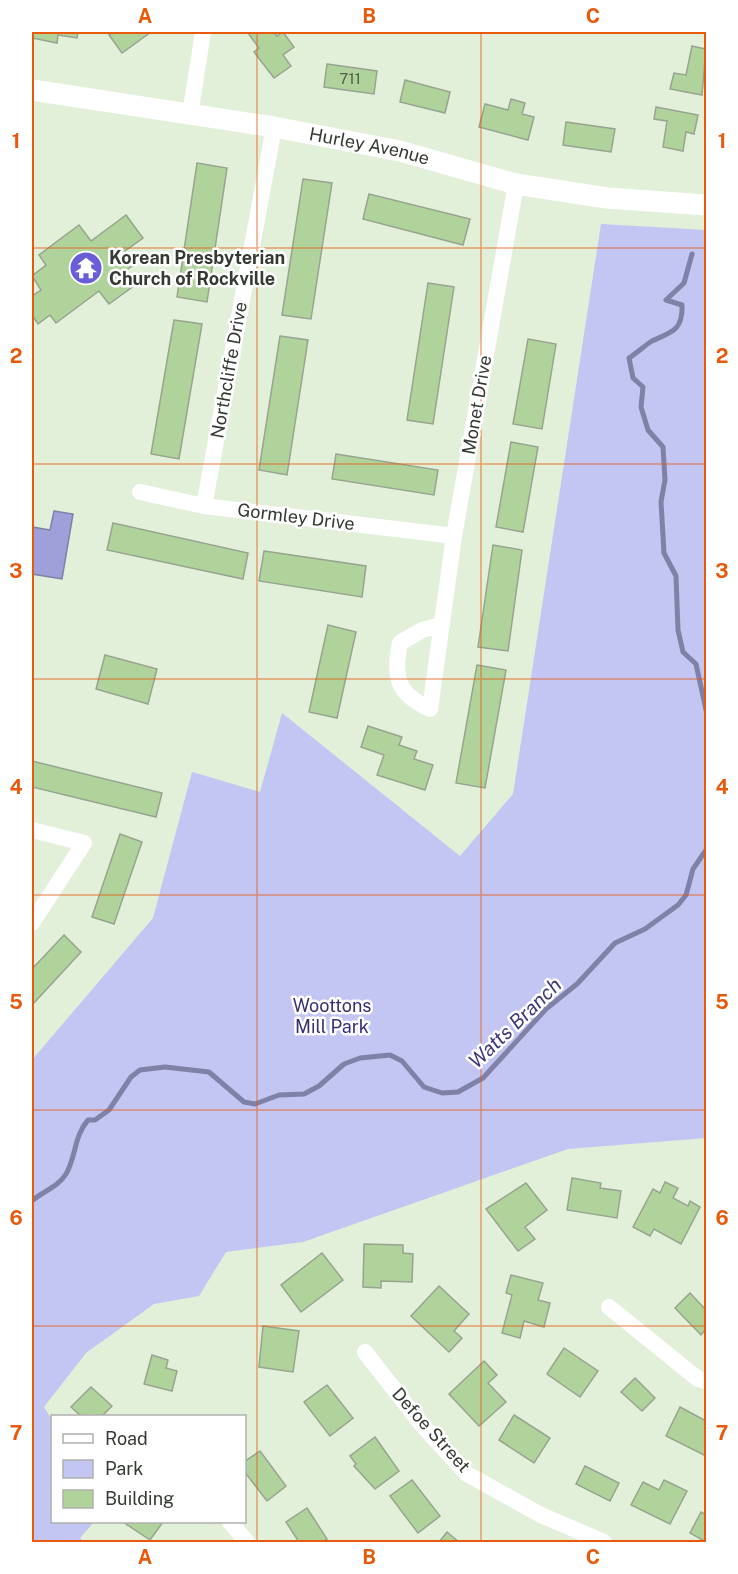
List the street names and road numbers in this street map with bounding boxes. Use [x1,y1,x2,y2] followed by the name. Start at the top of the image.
[308,123,432,169] street label: Hurley Avenue
[206,300,251,440] street label: Northcliffe Drive
[457,354,496,456] street label: Monet Drive
[236,499,356,534] street label: Gormley Drive
[388,1383,475,1476] street label: Defoe Street

